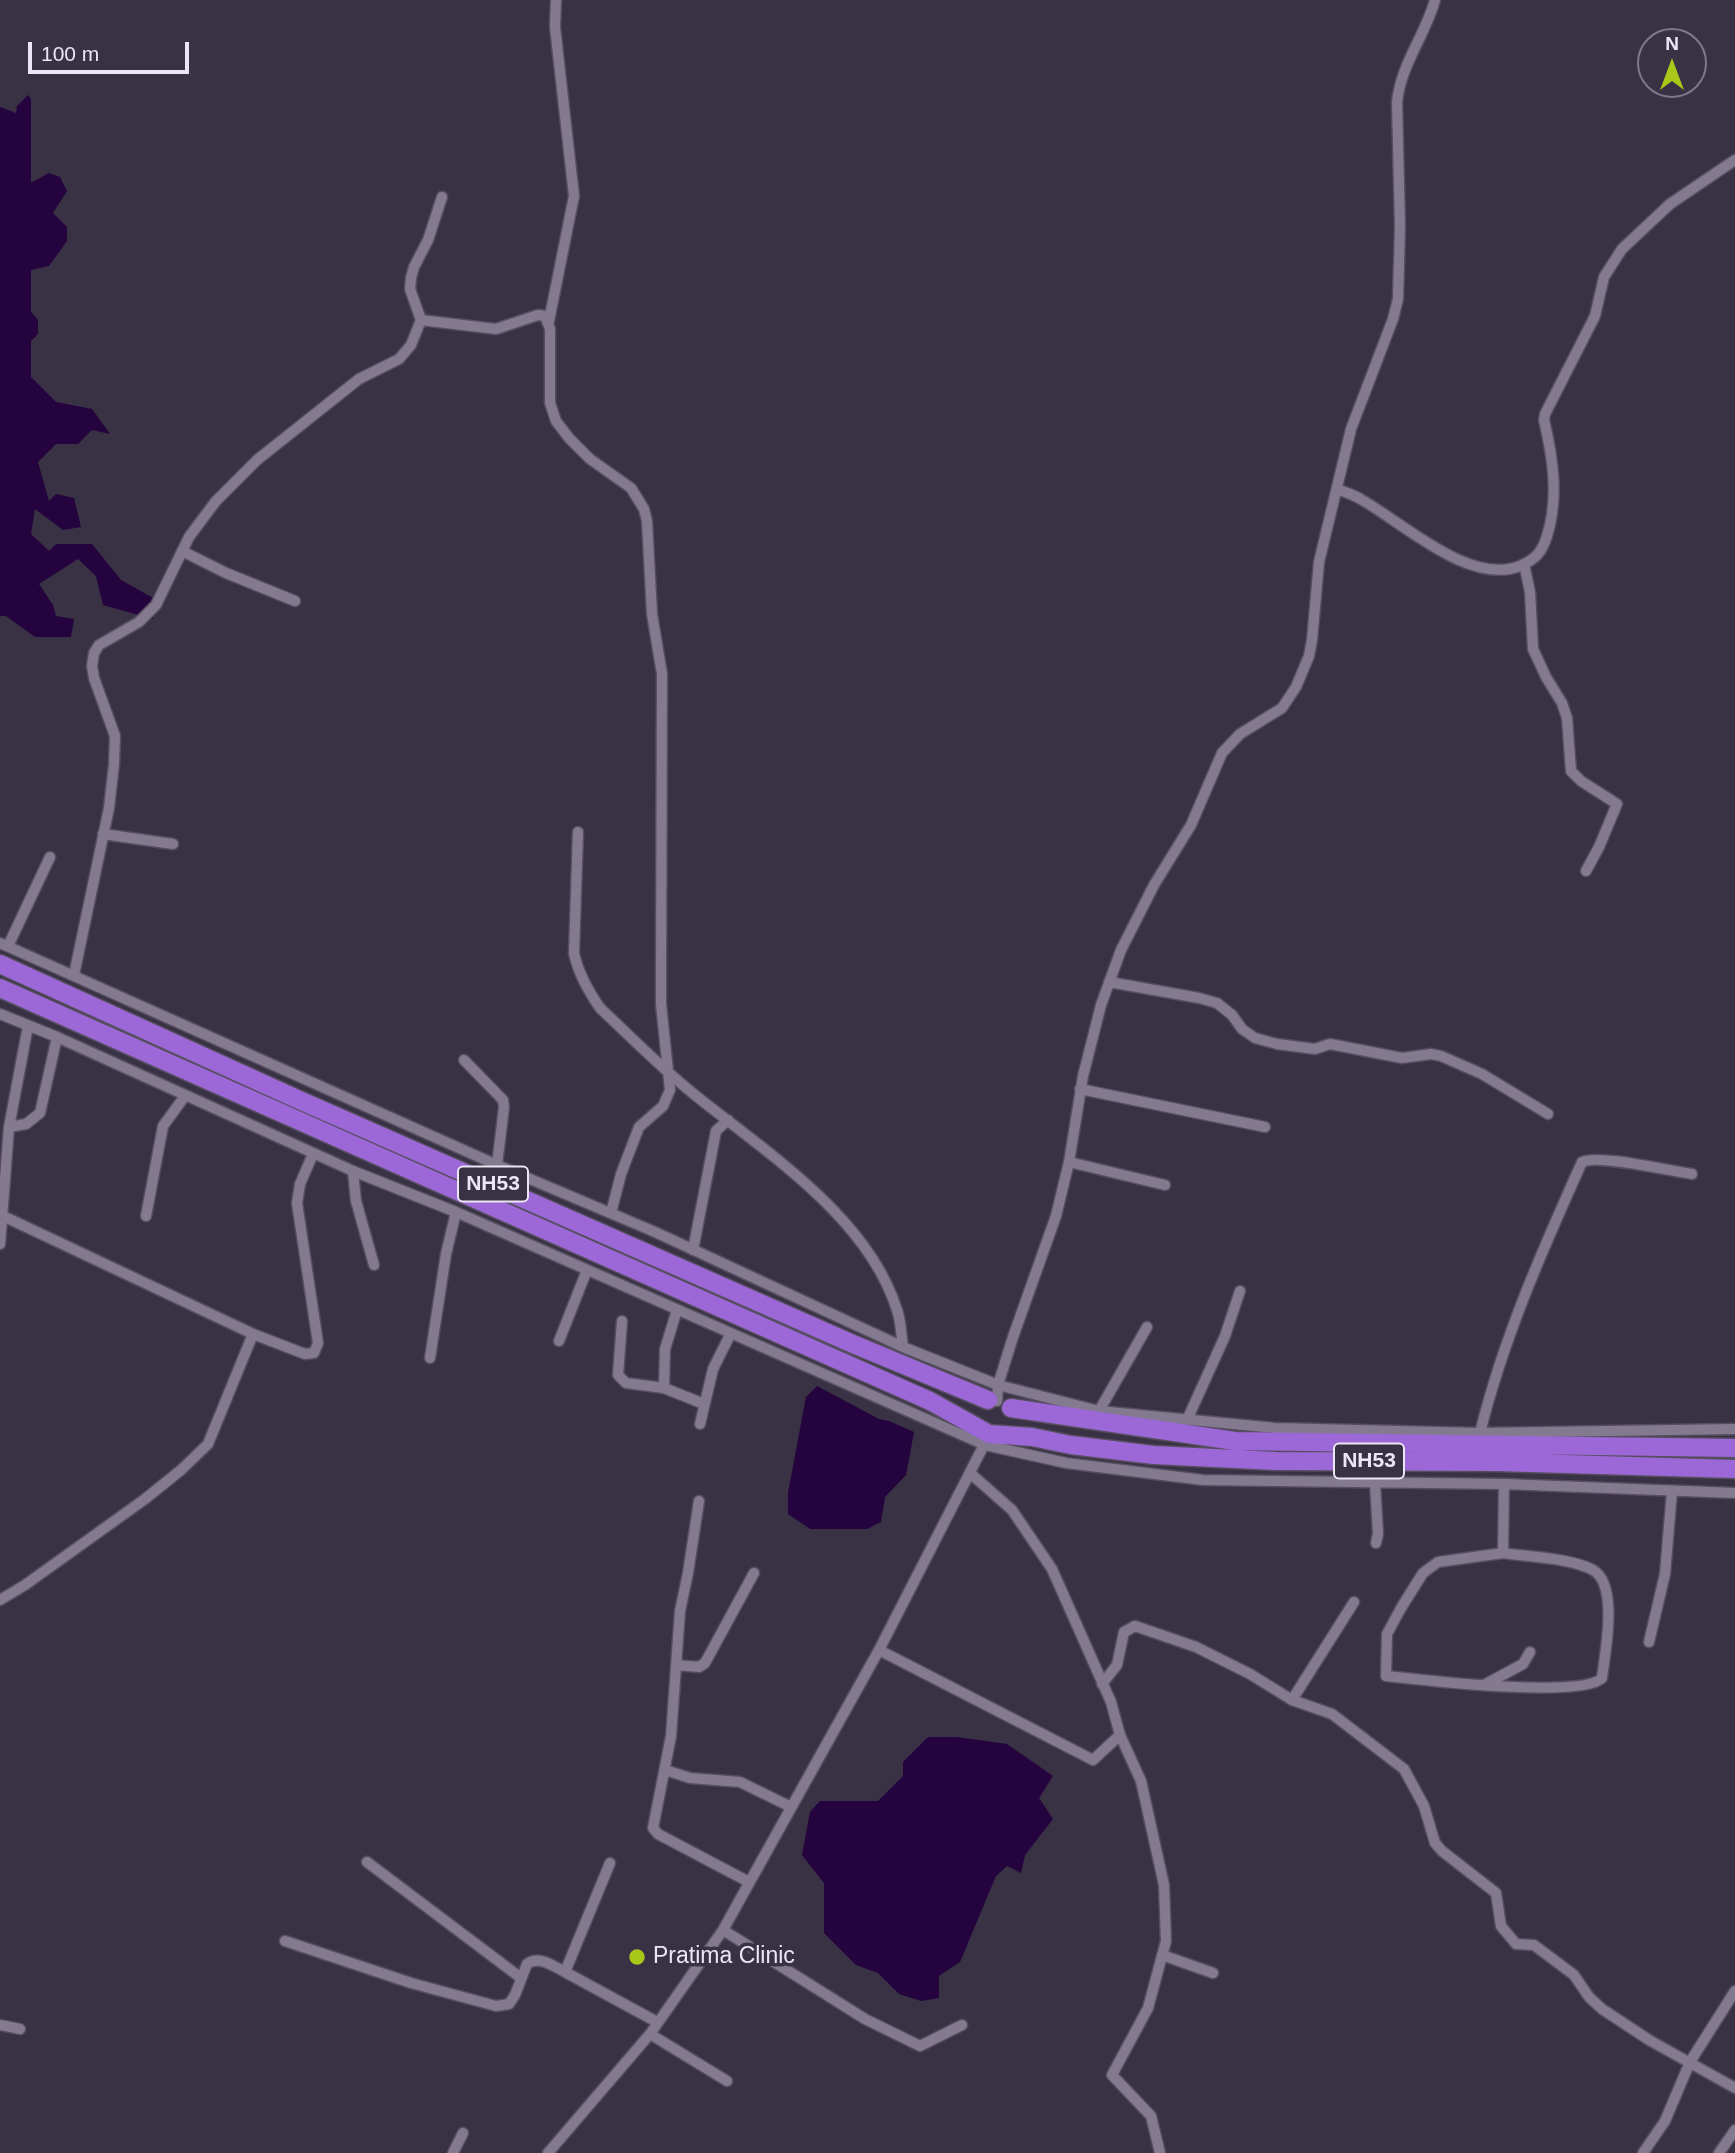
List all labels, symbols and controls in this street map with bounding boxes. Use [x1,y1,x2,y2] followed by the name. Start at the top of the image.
[32,28,192,72] scale bar
[1637,28,1707,98] north arrow
[1665,33,1679,54] text: N
[41,42,99,65] text: 100 m
[458,1166,528,1202] road number: NH53
[1334,1444,1404,1478] road number: NH53
[653,1943,795,1971] place label: Pratima Clinic
[627,1947,647,1967] marker: Pratima Clinic

